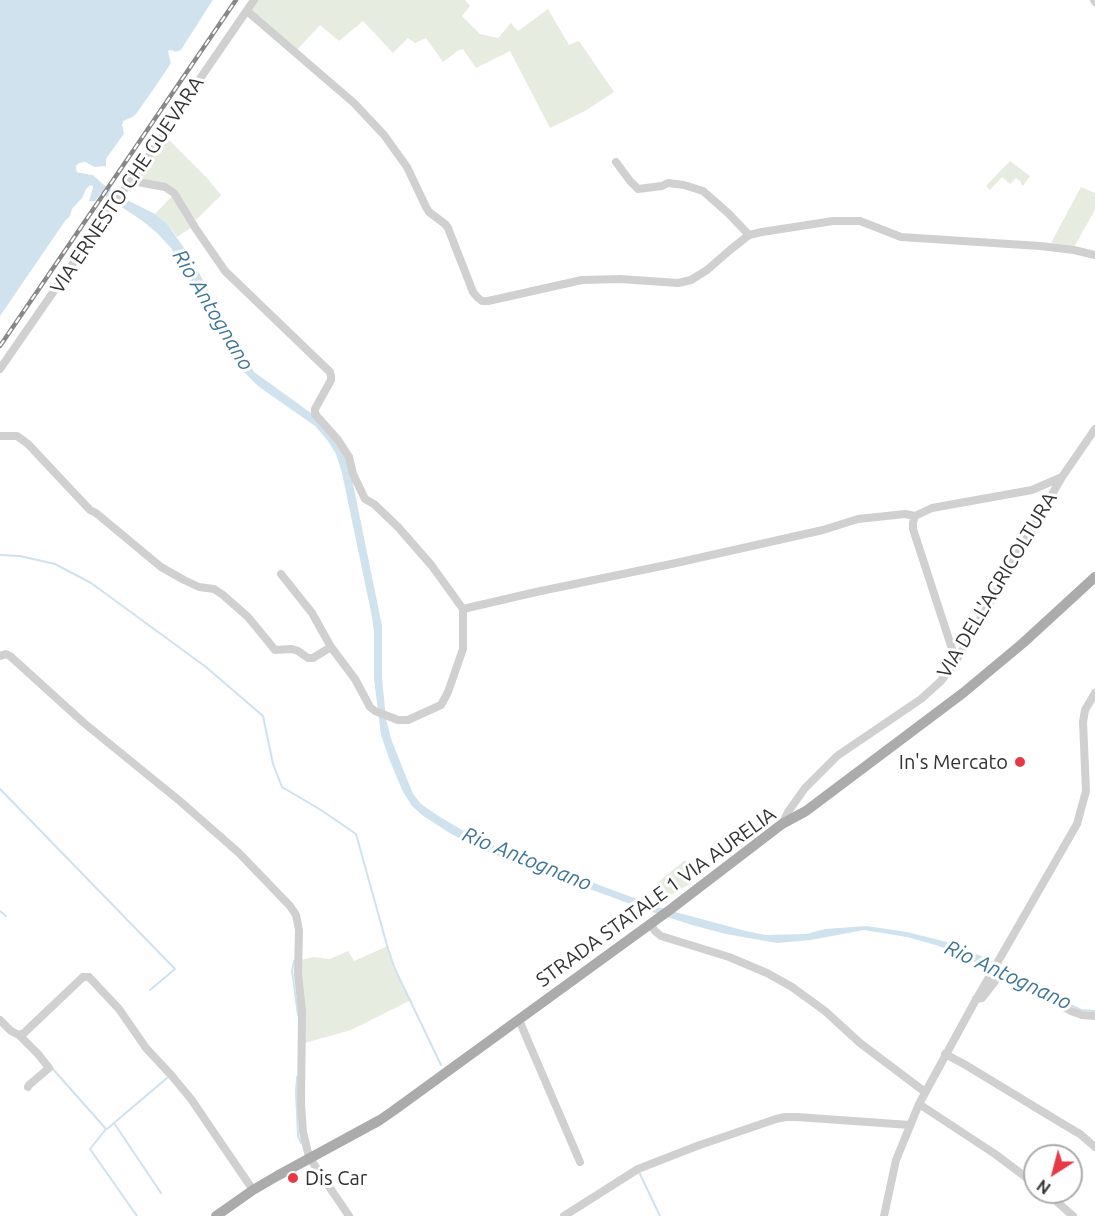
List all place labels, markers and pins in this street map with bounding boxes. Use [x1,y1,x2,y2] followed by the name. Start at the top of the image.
[899,750,1008,774] place label: In's Mercato
[1013,755,1027,769] marker: In's Mercato
[305,1166,367,1190] place label: Dis Car
[286,1171,300,1185] marker: Dis Car

